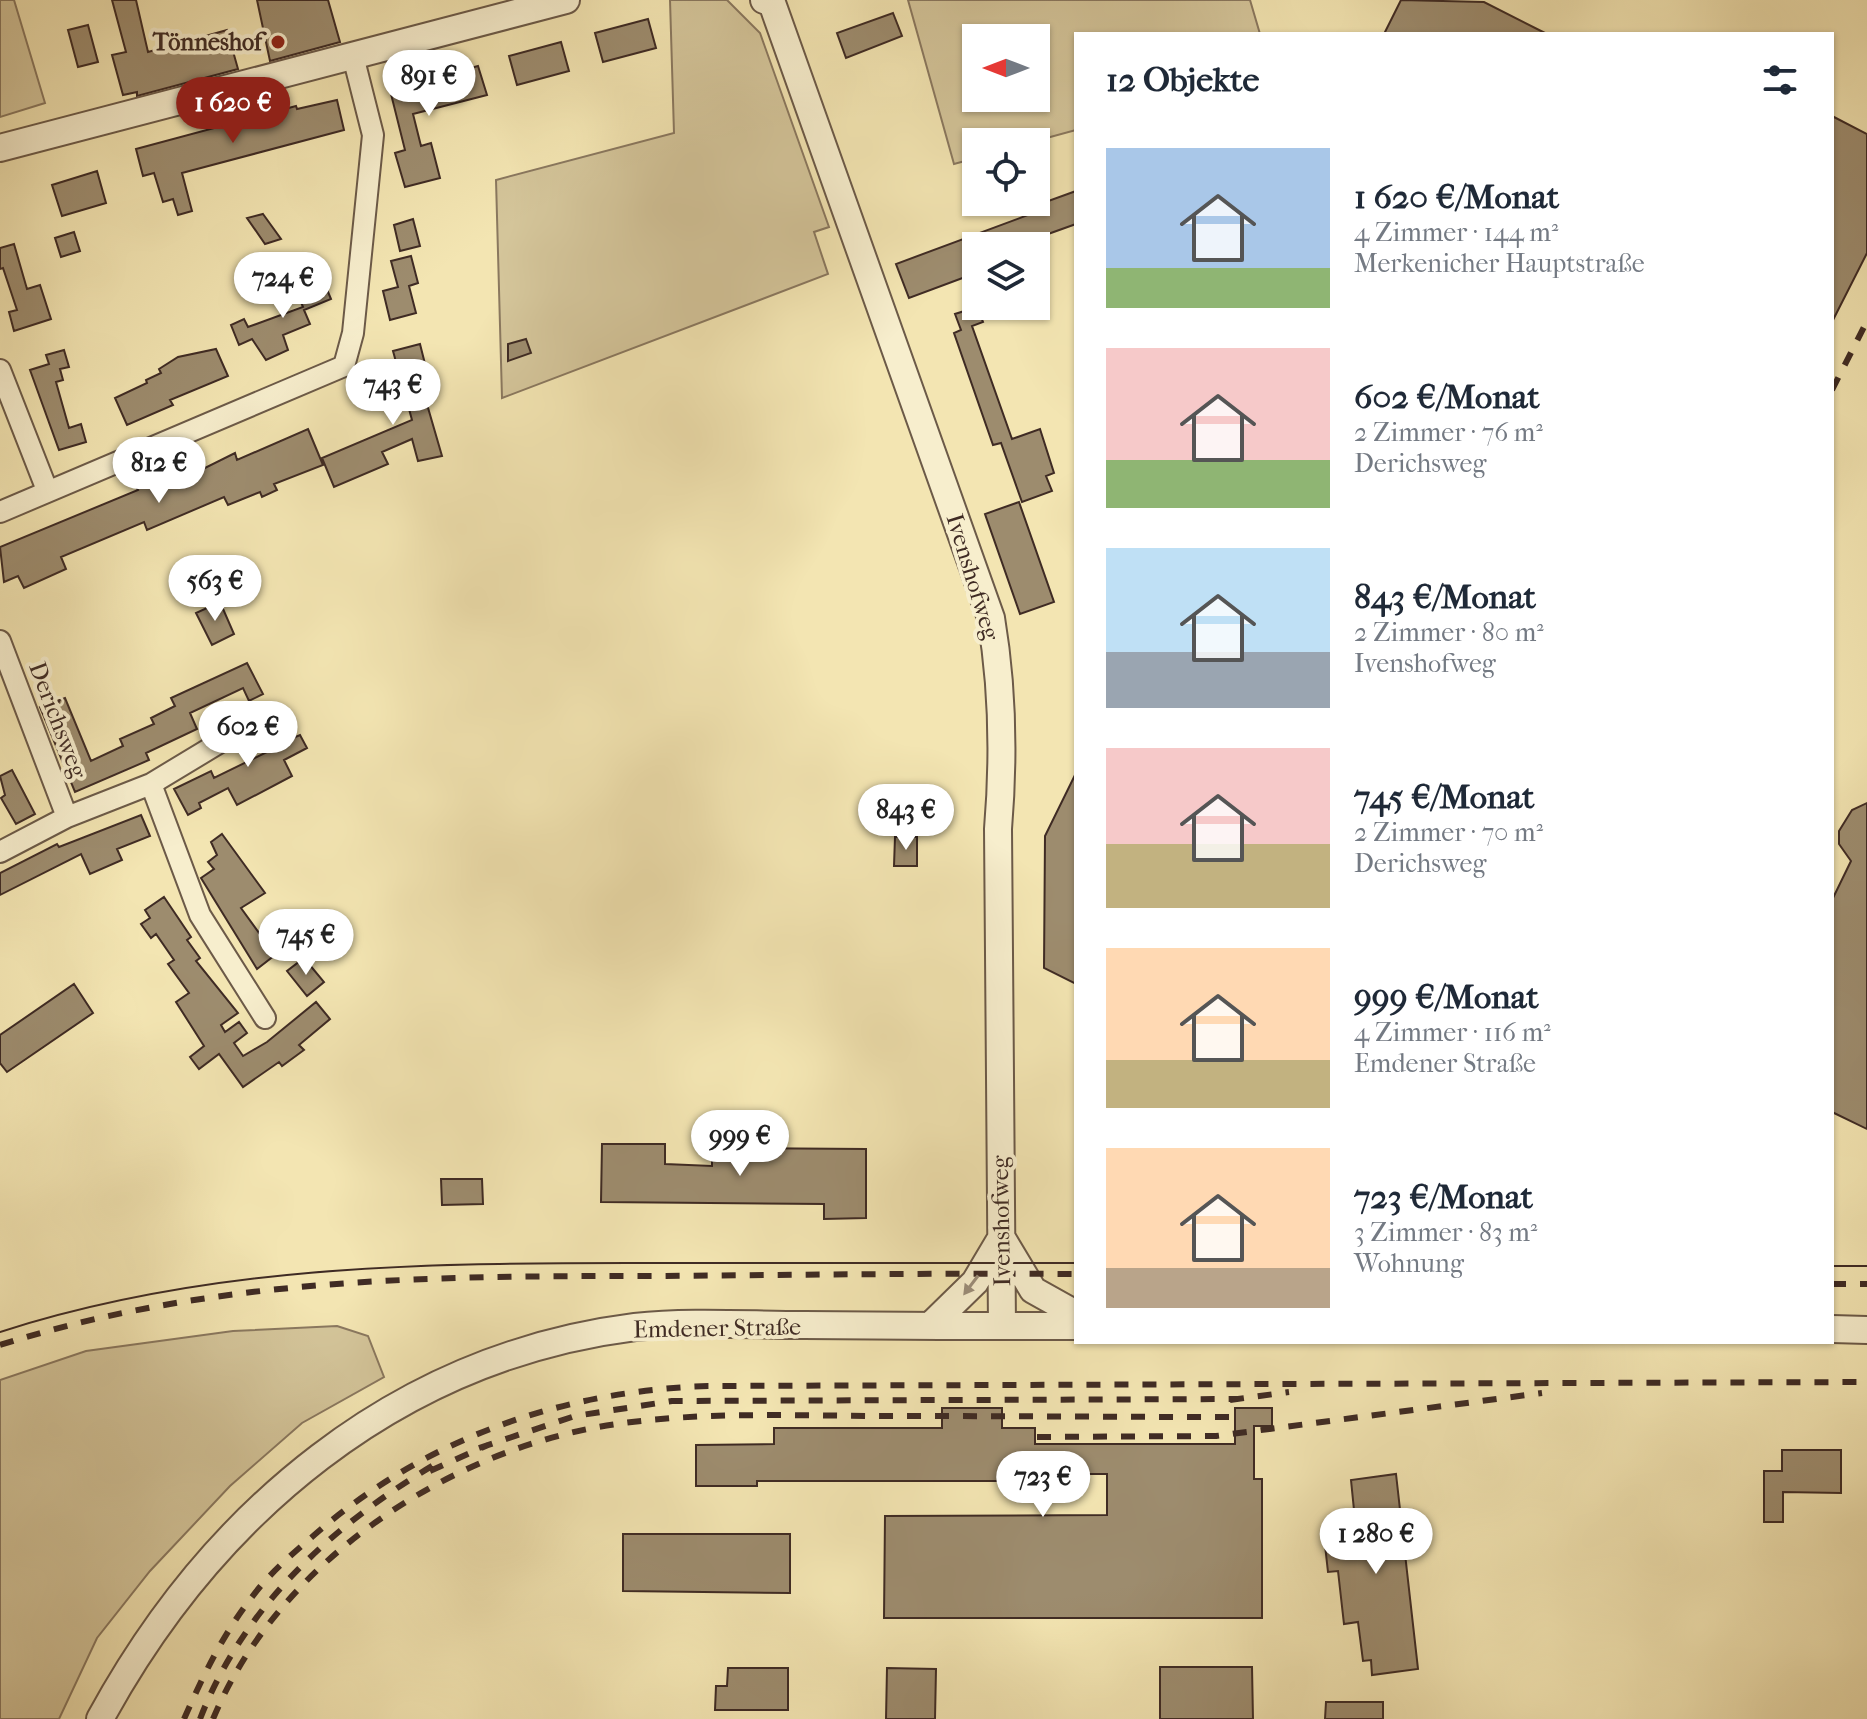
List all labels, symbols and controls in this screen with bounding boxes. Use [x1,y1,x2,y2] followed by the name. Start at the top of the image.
[962,24,1050,112] north arrow
[962,24,1050,320] map controls
[152,28,267,56] place label: Tönneshof
[269,33,287,51] marker: Tönneshof
[373,50,485,118] pin: 891 €
[1758,58,1802,102] icon: filters
[400,60,458,91] text: 891 €
[1106,60,1259,100] text: 12 Objekte
[159,77,307,145] pin: 1 620 €
[194,87,272,118] text: 1 620 €
[962,128,1050,216] button: locate
[1354,177,1559,217] text: 1 620 €/Monat
[1170,180,1266,276] icon: home
[1354,217,1558,248] text: 4 Zimmer · 144 m²
[962,232,1050,320] button: layers
[1354,248,1645,279] text: Merkenicher Hauptstraße
[227,252,339,320] pin: 724 €
[252,262,314,293] text: 724 €
[337,359,449,427] pin: 743 €
[364,369,422,400] text: 743 €
[1354,377,1540,417] text: 602 €/Monat
[1170,380,1266,476] icon: home
[1354,417,1543,448] text: 2 Zimmer · 76 m²
[103,437,215,505] pin: 812 €
[131,447,187,478] text: 812 €
[1354,448,1486,479] text: Derichsweg
[940,510,1006,645] street label: Ivenshofweg
[159,555,271,623] pin: 563 €
[186,565,244,596] text: 563 €
[1354,577,1536,617] text: 843 €/Monat
[1170,580,1266,676] icon: home
[1354,617,1544,648] text: 2 Zimmer · 80 m²
[1354,648,1496,679] text: Ivenshofweg
[23,658,93,783] street label: Derichsweg
[192,701,304,769] pin: 602 €
[217,711,279,742] text: 602 €
[1354,777,1534,817] text: 745 €/Monat
[1170,780,1266,876] icon: home
[850,784,962,852] pin: 843 €
[876,794,936,825] text: 843 €
[1354,817,1543,848] text: 2 Zimmer · 70 m²
[1354,848,1486,879] text: Derichsweg
[250,909,362,977] pin: 745 €
[277,919,335,950] text: 745 €
[1354,977,1539,1017] text: 999 €/Monat
[1170,980,1266,1076] icon: home
[1354,1017,1551,1048] text: 4 Zimmer · 116 m²
[1354,1048,1536,1079] text: Emdener Straße
[684,1110,796,1178] pin: 999 €
[709,1120,771,1151] text: 999 €
[986,1154,1016,1287] street label: Ivenshofweg
[1354,1177,1533,1217] text: 723 €/Monat
[1170,1180,1266,1276] icon: home
[1354,1217,1537,1248] text: 3 Zimmer · 83 m²
[1354,1248,1464,1279] text: Wohnung
[964,1275,980,1296] one-way arrow
[633,1313,801,1343] street label: Emdener Straße
[987,1451,1099,1519] pin: 723 €
[1014,1461,1072,1492] text: 723 €
[1302,1508,1450,1576] pin: 1 280 €
[1338,1518,1414,1549] text: 1 280 €

